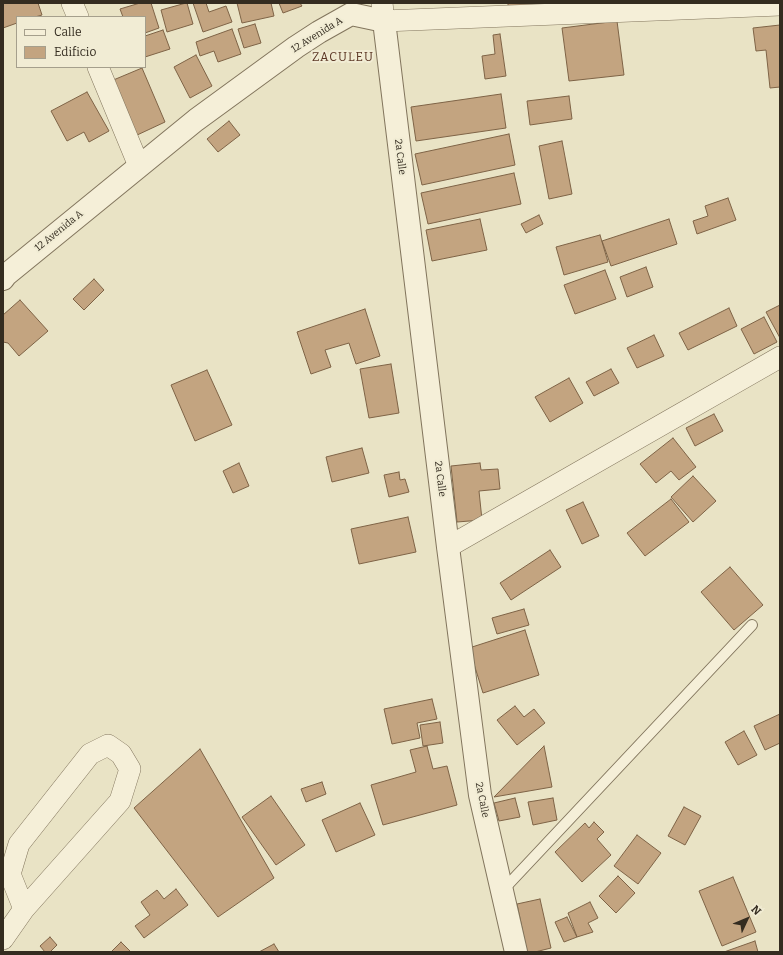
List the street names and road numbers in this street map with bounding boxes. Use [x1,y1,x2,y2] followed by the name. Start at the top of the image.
[289,14,345,56] street label: 12 Avenida A
[392,138,408,176] street label: 2a Calle
[33,208,85,254] street label: 12 Avenida A
[432,460,448,498] street label: 2a Calle
[473,781,491,819] street label: 2a Calle

